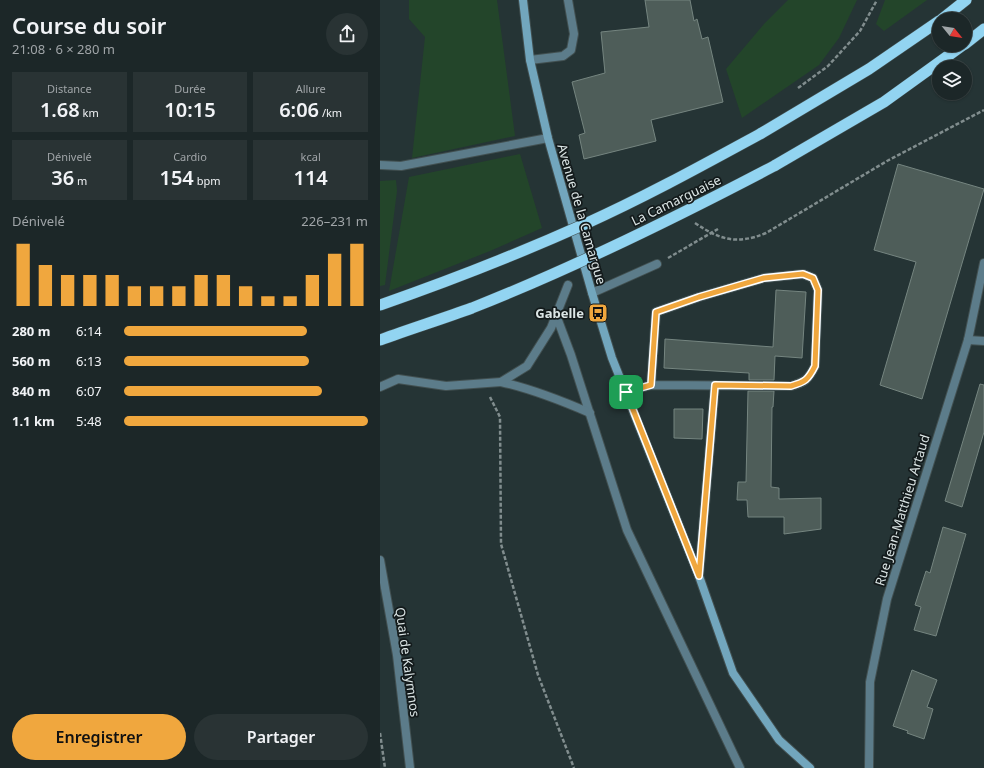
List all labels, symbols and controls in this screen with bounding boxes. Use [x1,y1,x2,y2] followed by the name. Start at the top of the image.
[12,10,166,40] text: Course du soir
[932,12,972,52] north arrow
[932,12,972,100] map controls
[326,13,368,55] button: share
[12,40,115,58] text: 21:08 · 6 × 280 m
[932,60,972,100] button: layers
[47,81,92,96] text: Distance
[174,81,206,96] text: Durée
[296,81,326,96] text: Allure
[40,96,80,123] text: 1.68
[164,96,216,123] text: 10:15
[279,96,319,123] text: 6:06
[80,105,99,120] text: km
[319,105,342,120] text: /km
[553,142,611,286] street label: Avenue de la Camargue
[47,149,92,164] text: Dénivelé
[173,149,207,164] text: Cardio
[301,149,321,164] text: kcal
[51,164,74,191] text: 36
[159,164,194,191] text: 154
[293,164,328,191] text: 114
[628,170,724,230] street label: La Camarguaise
[74,173,87,188] text: m
[194,173,221,188] text: bpm
[12,212,65,230] text: Dénivelé
[301,212,368,230] text: 226–231 m
[587,302,609,324] bus stop icon: Gabelle
[535,304,584,322] place label: Gabelle
[12,322,50,340] text: 280 m
[76,322,102,340] text: 6:14
[12,352,50,370] text: 560 m
[76,352,102,370] text: 6:13
[609,375,643,409] pin
[615,381,637,403] icon: arrive
[12,382,50,400] text: 840 m
[76,382,102,400] text: 6:07
[12,412,55,430] text: 1.1 km
[76,412,102,430] text: 5:48
[870,432,934,588] street label: Rue Jean-Matthieu Artaud
[391,606,425,718] street label: Quai de Kalymnos
[12,714,186,760] button: Enregistrer
[194,714,368,760] button: Partager

